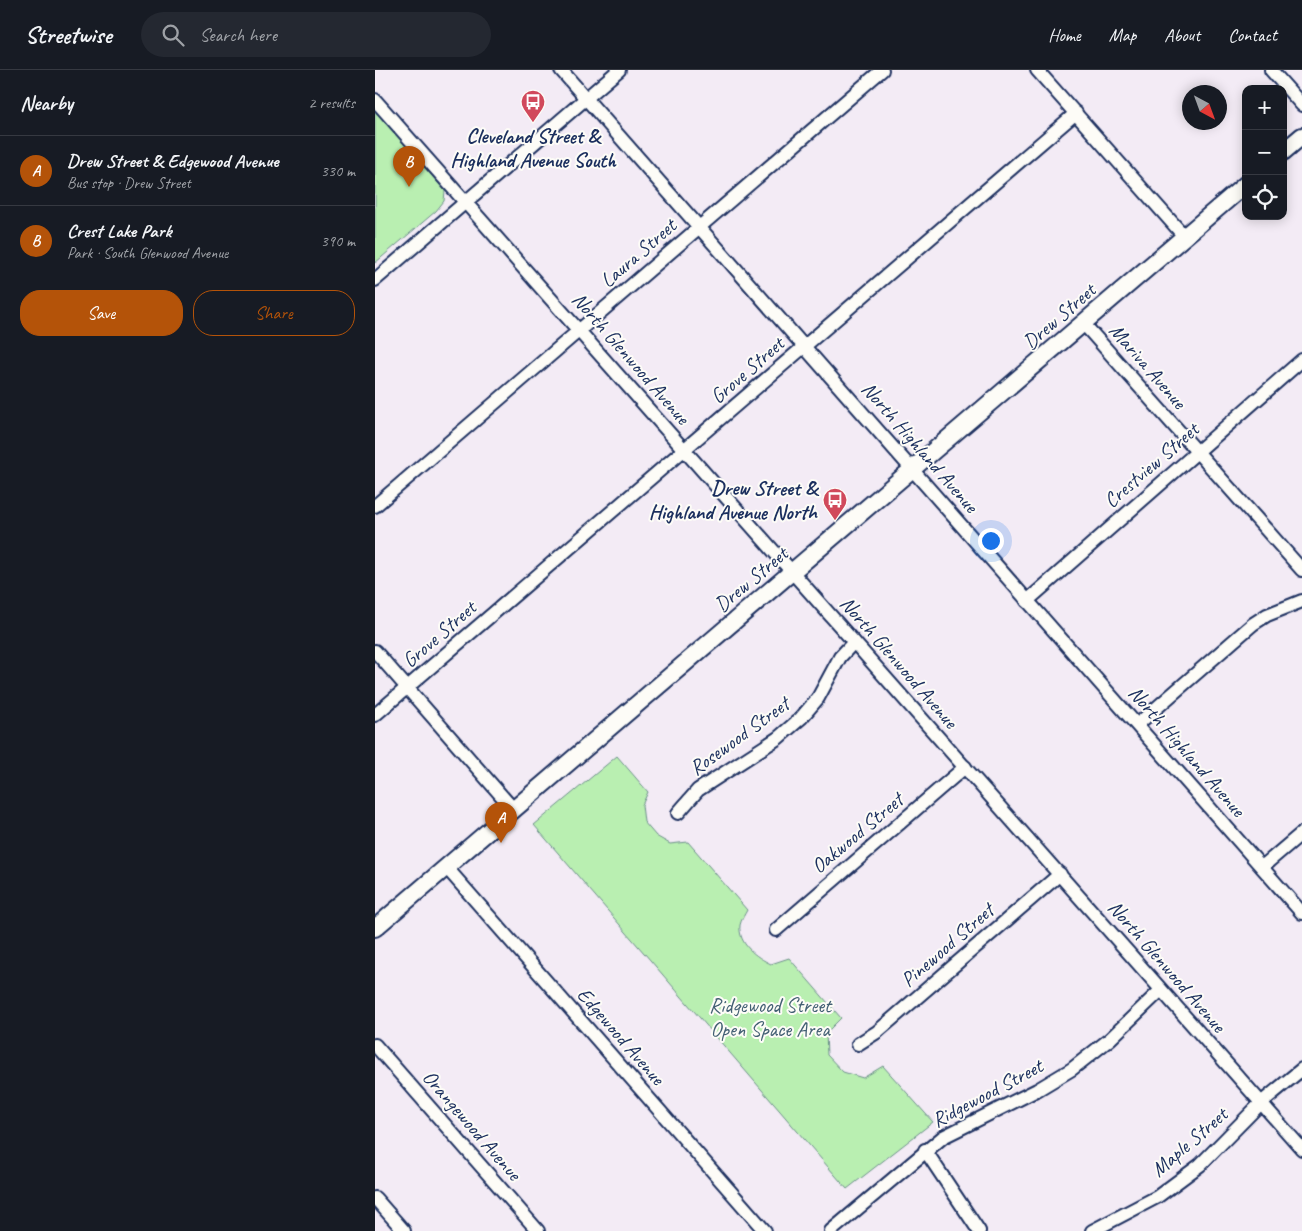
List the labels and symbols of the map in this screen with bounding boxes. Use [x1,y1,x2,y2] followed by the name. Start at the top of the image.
[1182,85,1227,130] north arrow
[520,89,546,123] bus stop icon: Cleveland Street & Highland Avenue South
[450,123,617,173] place label: Cleveland Street & Highland Avenue South
[393,146,425,187] pin: B
[595,212,683,293] street label: Laura Street
[1017,276,1102,355] street label: Drew Street
[566,287,696,430] street label: North Glenwood Avenue
[1104,318,1193,415] street label: Mariva Avenue
[705,330,791,409] street label: Grove Street
[856,376,985,519] street label: North Highland Avenue
[1098,415,1205,513] street label: Crestview Street
[649,475,820,525] place label: Drew Street & Highland Avenue North
[822,487,848,521] bus stop icon: Drew Street & Highland Avenue North
[978,528,1004,554] your location
[709,539,795,617] street label: Drew Street
[834,591,964,734] street label: North Glenwood Avenue
[397,594,483,673] street label: Grove Street
[1123,680,1252,823] street label: North Highland Avenue
[684,689,797,781] street label: Rosewood Street
[806,785,911,879] street label: Oakwood Street
[485,802,517,843] pin: A
[895,895,1001,993] street label: Pinewood Street
[1102,895,1232,1038] street label: North Glenwood Avenue
[571,982,671,1091] street label: Edgewood Avenue
[709,992,833,1042] park label: Ridgewood Street Open Space Area
[927,1052,1049,1133] street label: Ridgewood Street
[417,1064,529,1187] street label: Orangewood Avenue
[1145,1100,1234,1182] street label: Maple Street

